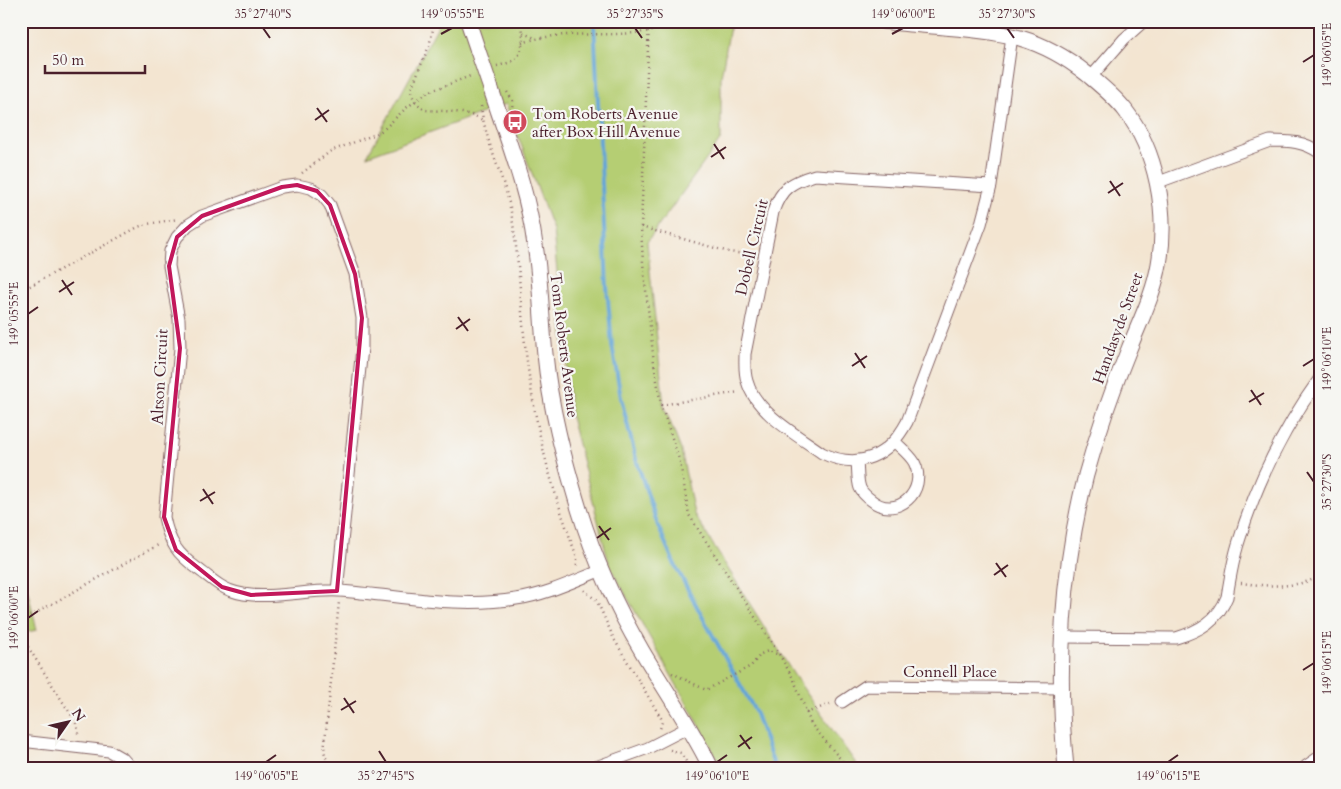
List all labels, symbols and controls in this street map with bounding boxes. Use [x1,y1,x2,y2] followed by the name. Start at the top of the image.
[235,6,291,22] text: 35°27'40"S
[420,6,484,22] text: 149°05'55"E
[607,6,663,22] text: 35°27'35"S
[871,6,935,22] text: 149°06'00"E
[979,6,1035,22] text: 35°27'30"S
[1319,23,1335,87] text: 149°06'05"E
[45,42,145,74] scale bar
[52,50,84,70] text: 50 m
[532,103,680,143] place label: Tom Roberts Avenue after Box Hill Avenue
[502,109,528,135] bus stop icon: Tom Roberts Avenue after Box Hill Avenue
[730,197,774,298] street label: Dobell Circuit
[1088,270,1148,387] street label: Handasyde Street
[544,271,584,419] street label: Tom Roberts Avenue
[6,282,22,346] text: 149°05'55"E
[1319,327,1335,391] text: 149°06'10"E
[146,328,173,426] street label: Altson Circuit
[1319,454,1335,510] text: 35°27'30"S
[6,586,22,650] text: 149°06'00"E
[1319,631,1335,695] text: 149°06'15"E
[903,661,997,683] street label: Connell Place
[42,696,92,746] north arrow
[67,705,90,725] text: N
[234,768,298,784] text: 149°06'05"E
[358,768,414,784] text: 35°27'45"S
[685,768,749,784] text: 149°06'10"E
[1136,768,1200,784] text: 149°06'15"E

